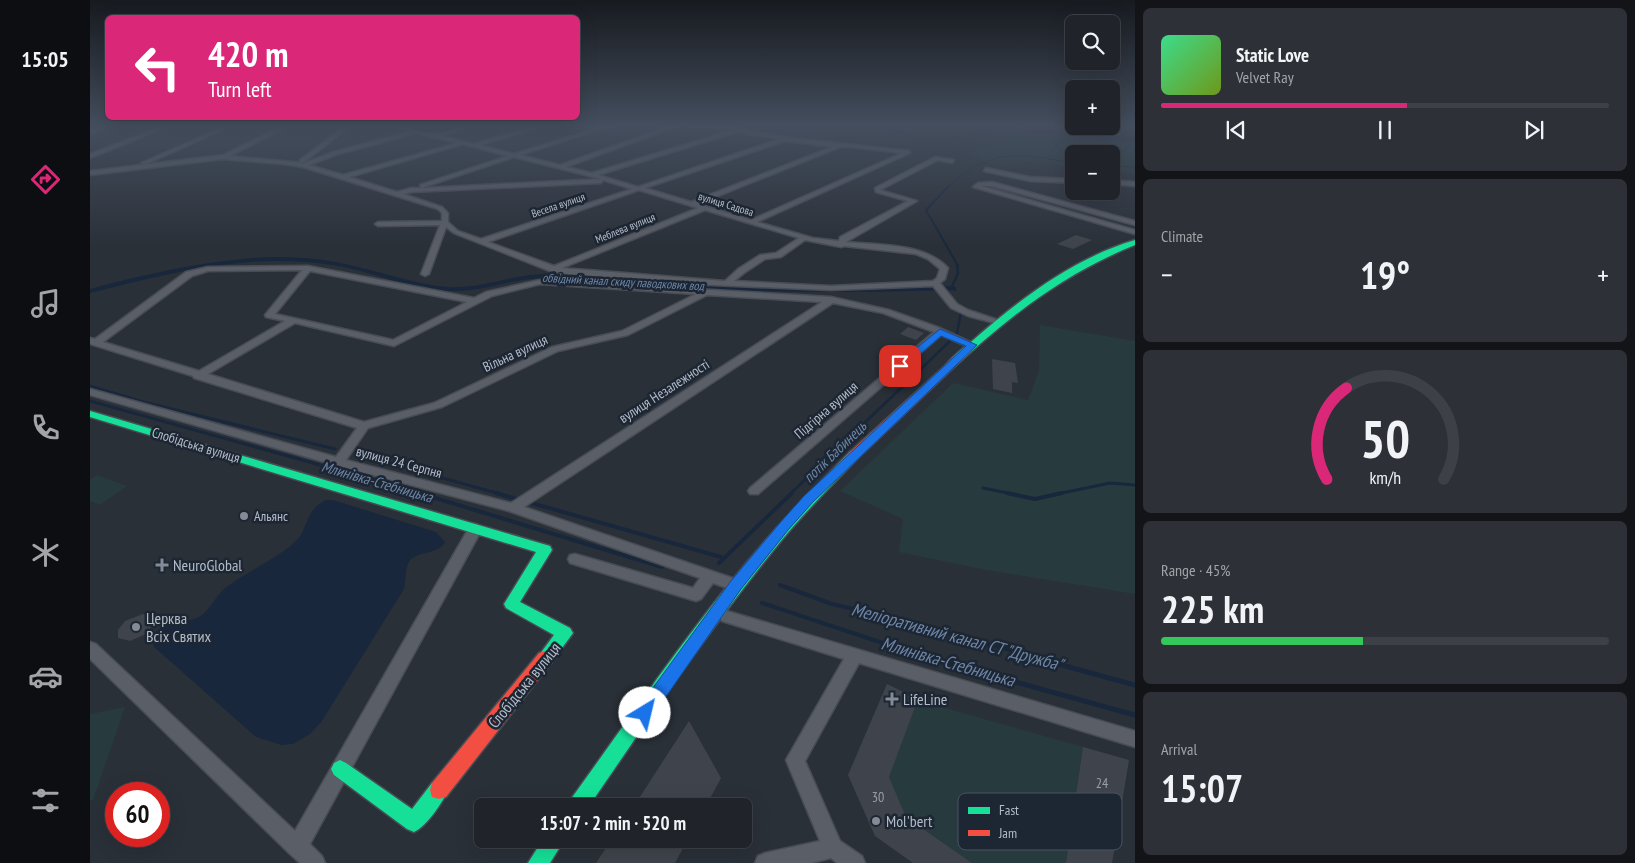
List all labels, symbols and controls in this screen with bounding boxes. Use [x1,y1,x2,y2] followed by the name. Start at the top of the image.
[1065,15,1120,200] map controls
[1065,15,1120,70] button: search
[208,31,289,77] text: 420 m
[125,35,190,100] icon: left
[1236,43,1309,67] text: Static Love
[21,45,69,73] text: 15:05
[1236,67,1294,87] text: Velvet Ray
[208,75,272,103] text: Turn left
[1065,80,1120,135] button: +
[1222,116,1250,144] icon: previous
[1371,116,1399,144] icon: pause
[1520,116,1548,144] icon: next
[1065,145,1120,200] button: −
[28,162,63,197] icon: directions
[529,189,587,221] street label: Весела вулиця
[697,189,755,219] street label: вулиця Садова
[593,210,657,246] street label: Меблева вулиця
[1161,226,1203,246] text: Climate
[1360,250,1410,299] text: 19°
[1161,256,1173,293] text: −
[1597,256,1609,293] text: +
[542,270,705,293] water label: обвідний канал скиду паводкових вод
[28,286,63,321] icon: music
[480,330,550,376] street label: Вільна вулиця
[879,345,921,387] pin
[886,352,914,380] icon: arrive
[615,355,713,427] street label: вулиця Незалежності
[790,377,862,443] street label: Підгірна вулиця
[1360,405,1410,472] text: 50
[28,410,63,445] icon: phone
[799,416,871,486] water label: потік Бабинець
[150,423,242,467] street label: Слобідська вулиця
[354,442,444,482] street label: вулиця 24 Серпня
[319,457,436,507] water label: Млинівка-Стебницька
[1369,466,1401,489] text: km/h
[254,507,288,525] place label: Альянс
[238,510,250,522] marker: Альянс
[28,535,63,570] icon: climate
[173,555,242,575] place label: NeuroGlobal
[155,558,169,572] marker: NeuroGlobal
[1161,560,1230,580] text: Range · 45%
[1161,584,1264,633] text: 225 km
[849,597,1068,677] water label: Меліоративний канал СТ "Дружба"
[146,608,211,646] place label: Церква Всіх Святих
[130,621,142,633] marker: Церква Всіх Святих
[879,631,1018,692] water label: Млинівка-Стебницька
[483,638,565,732] street label: Слобідська вулиця
[28,659,63,694] icon: car
[618,686,670,738] position arrow
[903,689,947,709] place label: LifeLine
[885,692,899,706] marker: LifeLine
[1161,739,1197,759] text: Arrival
[1161,763,1243,812] text: 15:07
[1096,774,1109,792] house number: 24
[105,782,170,847] speed limit sign: 60
[28,783,63,818] icon: filters
[872,788,884,806] house number: 30
[958,793,1122,850] legend
[999,801,1019,819] text: Fast
[540,811,686,835] text: 15:07 · 2 min · 520 m
[886,811,933,831] place label: Mol'bert
[870,815,882,827] marker: Mol'bert
[998,824,1017,842] text: Jam

